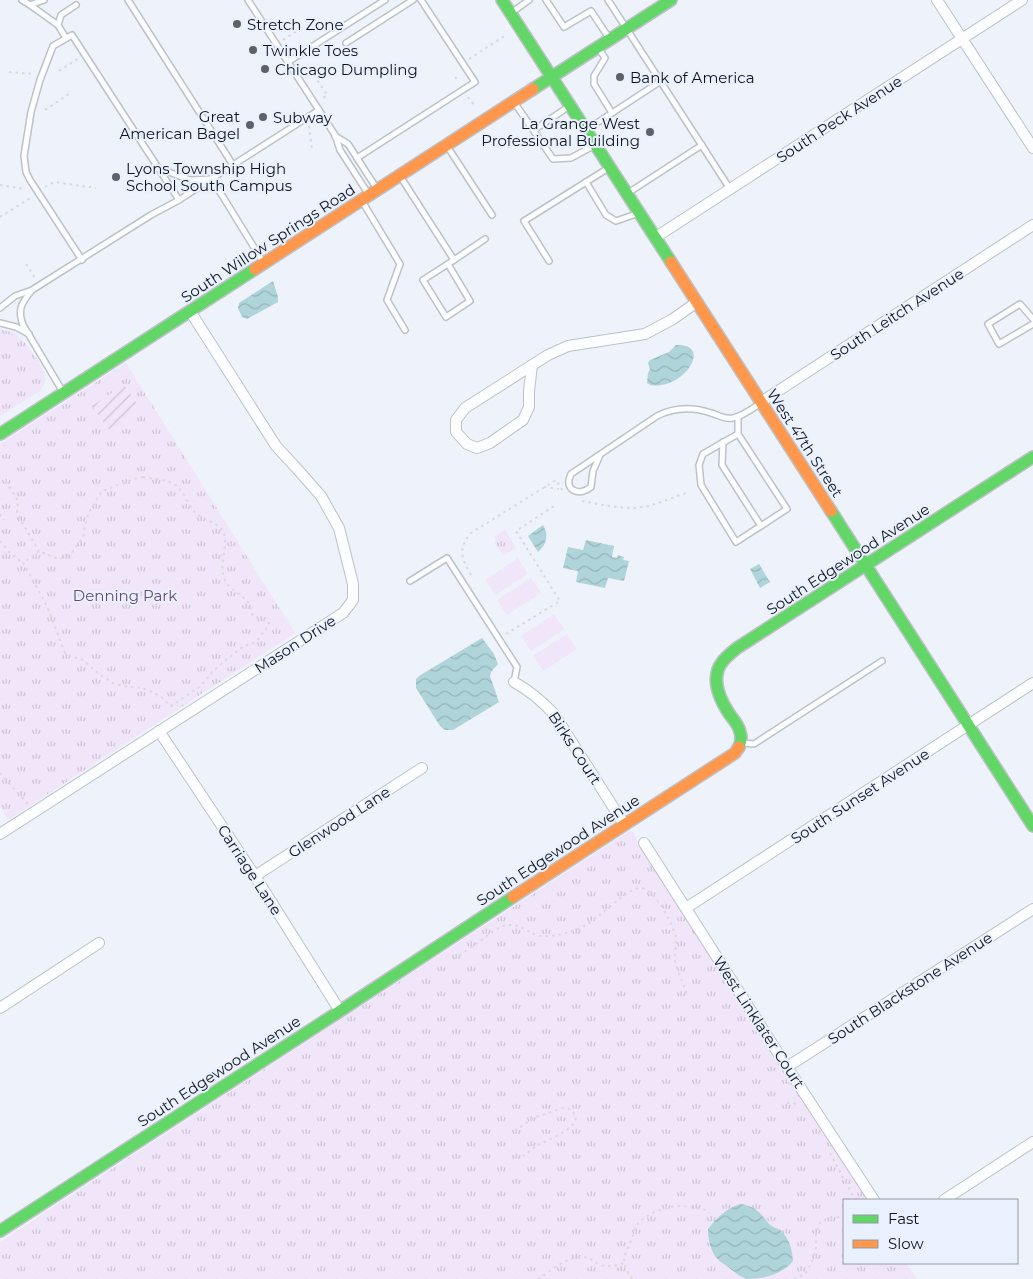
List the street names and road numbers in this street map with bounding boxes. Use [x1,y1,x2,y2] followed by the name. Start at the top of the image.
[772,71,906,167] street label: South Peck Avenue
[177,180,359,306] street label: South Willow Springs Road
[827,264,967,364] street label: South Leitch Avenue
[763,385,847,501] street label: West 47th Street
[763,499,933,619] street label: South Edgewood Avenue
[251,611,339,677] street label: Mason Drive
[544,708,606,788] street label: Birks Court
[787,744,933,848] street label: South Sunset Avenue
[285,782,393,862] street label: Glenwood Lane
[473,790,643,910] street label: South Edgewood Avenue
[214,821,286,919] street label: Carriage Lane
[824,928,996,1048] street label: South Blackstone Avenue
[709,952,809,1092] street label: West Linklater Court
[134,1011,304,1131] street label: South Edgewood Avenue

